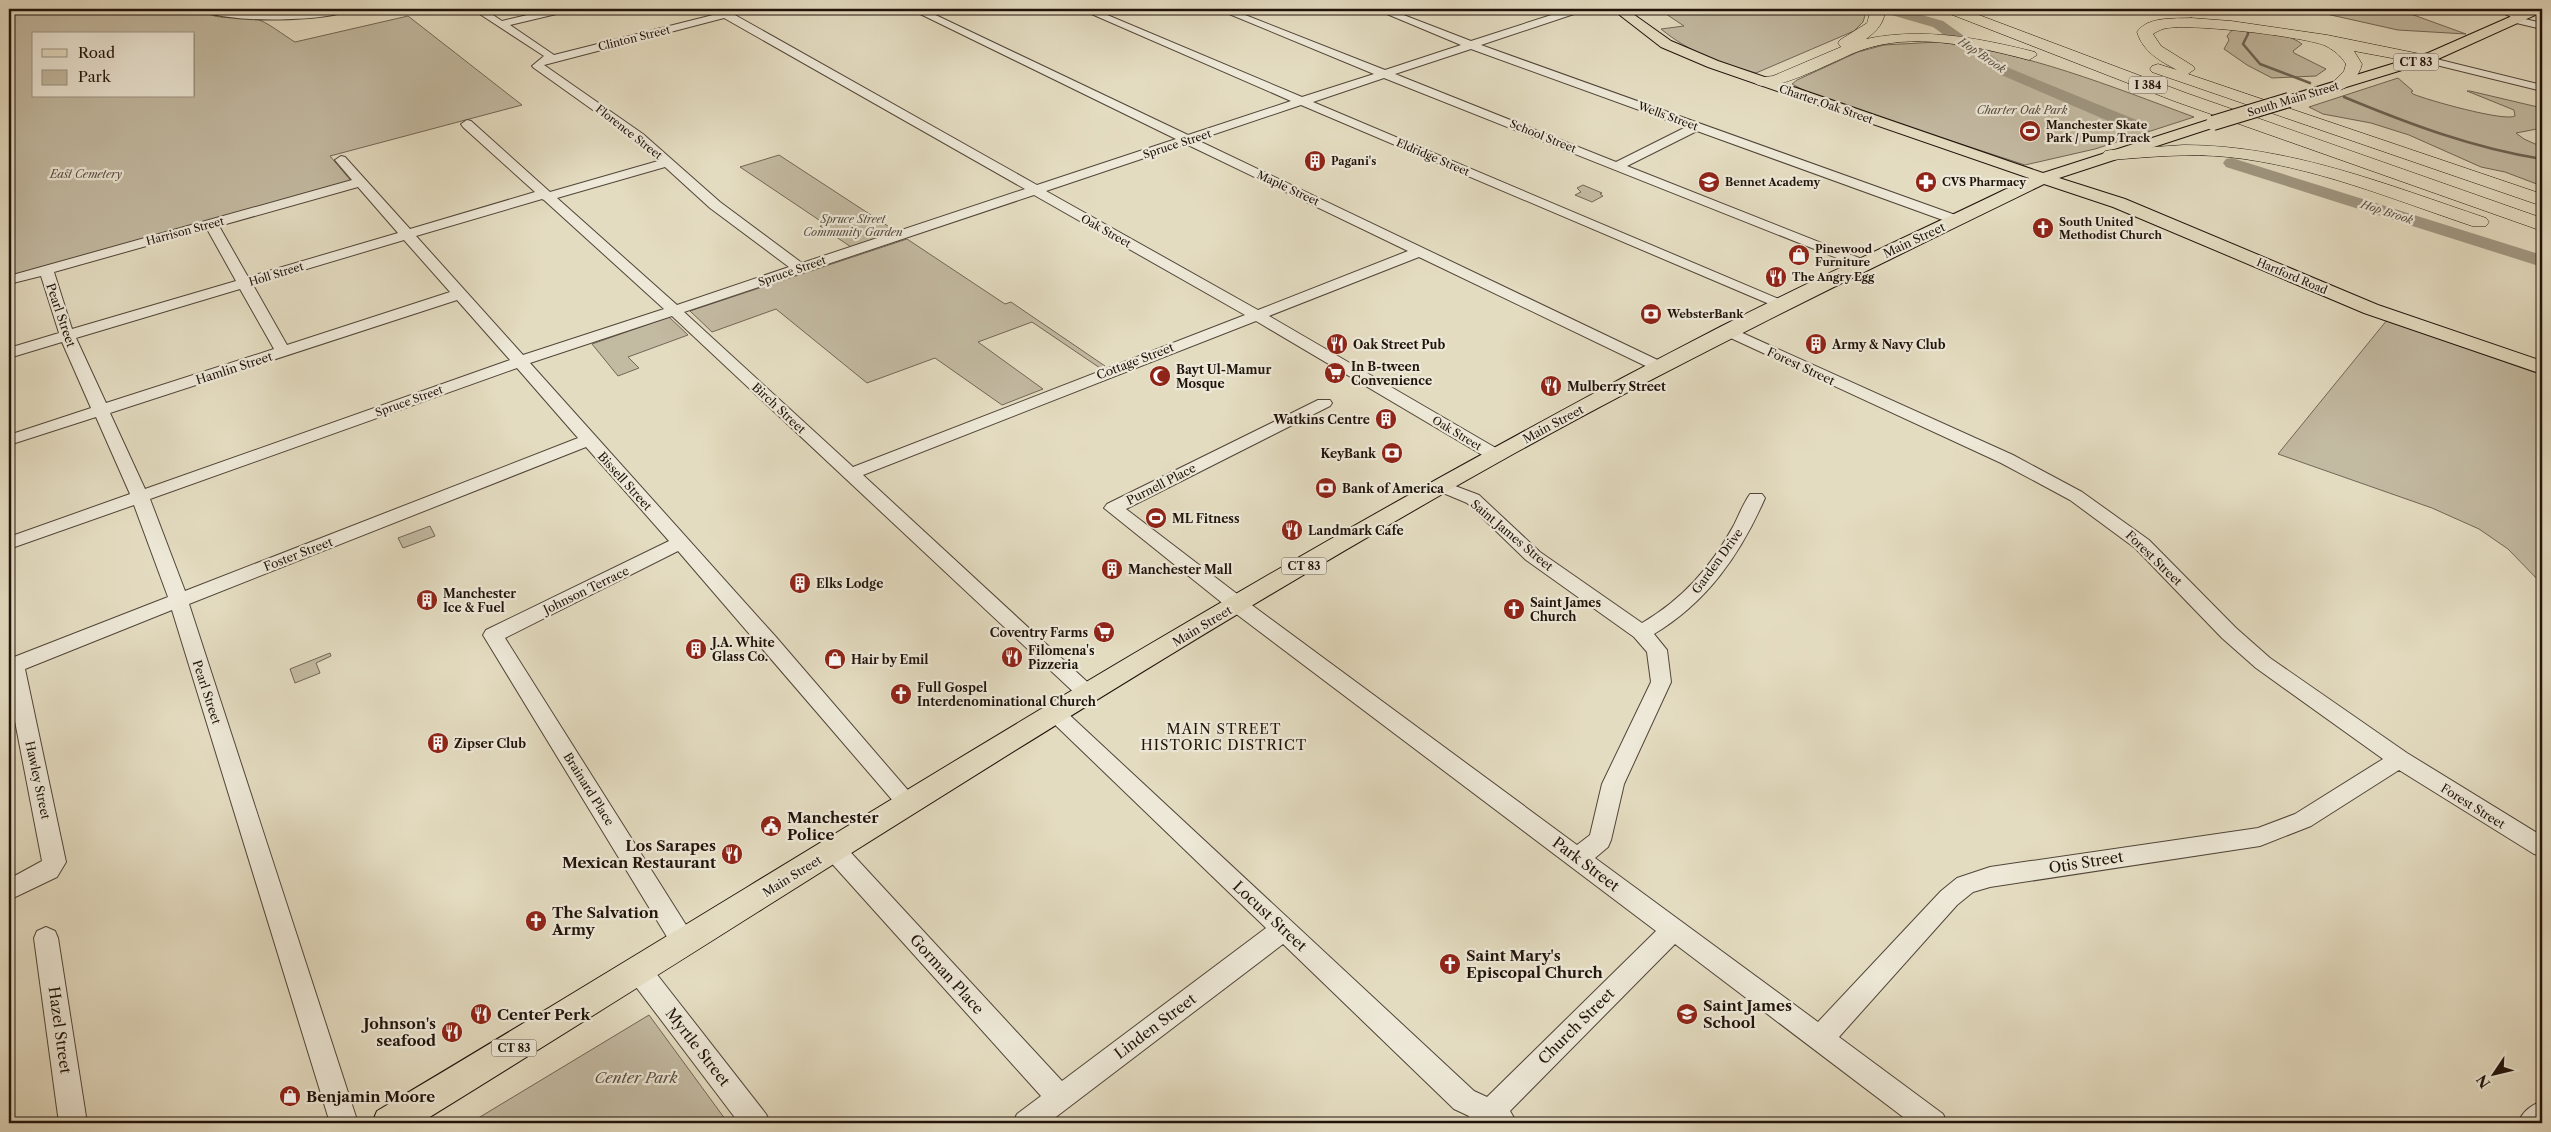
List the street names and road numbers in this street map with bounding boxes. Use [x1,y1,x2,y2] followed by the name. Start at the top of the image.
[597,22,672,54] street label: Clinton Street
[2394,54,2438,70] road number: CT 83
[2129,76,2167,94] road number: I 384
[2246,78,2341,120] street label: South Main Street
[1777,81,1875,127] street label: Charter Oak Street
[1635,98,1700,133] street label: Wells Street
[593,102,665,162] street label: Florence Street
[1508,116,1578,156] street label: School Street
[1141,126,1213,162] street label: Spruce Street
[1394,135,1472,179] street label: Eldridge Street
[1255,167,1321,209] street label: Maple Street
[1078,211,1134,251] street label: Oak Street
[144,214,226,248] street label: Harrison Street
[1881,219,1948,261] street label: Main Street
[756,253,828,289] street label: Spruce Street
[2255,255,2330,297] street label: Hartford Road
[247,259,305,289] street label: Holl Street
[43,281,79,350] street label: Pearl Street
[1094,339,1176,383] street label: Cottage Street
[1765,344,1838,389] street label: Forest Street
[194,348,275,387] street label: Hamlin Street
[749,379,809,437] street label: Birch Street
[373,382,445,420] street label: Spruce Street
[1520,401,1587,446] street label: Main Street
[1430,413,1484,453] street label: Oak Street
[595,449,656,514] street label: Bissell Street
[1124,460,1198,508] street label: Purnell Place
[1468,496,1557,574] street label: Saint James Street
[1688,525,1746,596] street label: Garden Drive
[2123,527,2186,589] street label: Forest Street
[261,534,335,574] street label: Foster Street
[1282,558,1326,574] road number: CT 83
[539,563,632,618] street label: Johnson Terrace
[1170,602,1235,650] street label: Main Street
[190,658,225,727] street label: Pearl Street
[22,739,54,821] street label: Hawley Street
[561,750,618,829] street label: Brainard Place
[2438,780,2509,832] street label: Forest Street
[1549,833,1624,896] street label: Park Street
[2047,847,2125,877] street label: Otis Street
[760,852,825,900] street label: Main Street
[1229,877,1312,956] street label: Locust Street
[906,930,988,1018] street label: Gorman Place
[1534,983,1619,1068] street label: Church Street
[44,985,76,1075] street label: Hazel Street
[1110,989,1200,1063] street label: Linden Street
[662,1004,735,1090] street label: Myrtle Street
[492,1040,536,1056] road number: CT 83

